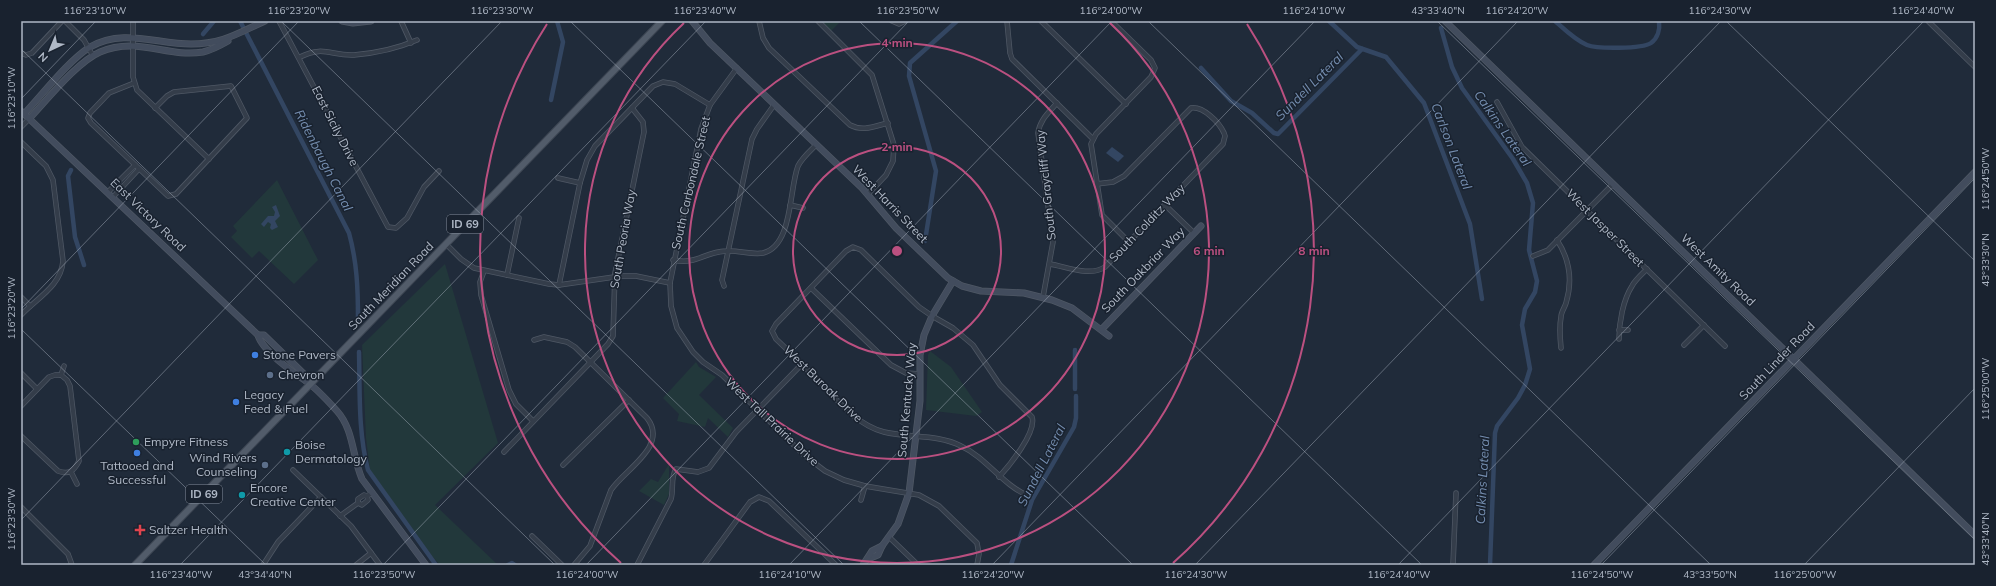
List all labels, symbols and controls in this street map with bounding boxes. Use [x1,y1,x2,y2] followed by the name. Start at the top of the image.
[64,4,126,17] text: 116°23'10"W
[268,4,330,17] text: 116°23'20"W
[471,4,533,17] text: 116°23'30"W
[674,4,736,17] text: 116°23'40"W
[877,4,939,17] text: 116°23'50"W
[1080,4,1142,17] text: 116°24'00"W
[1283,4,1345,17] text: 116°24'10"W
[1411,4,1465,17] text: 43°33'40"N
[1486,4,1548,17] text: 116°24'20"W
[1689,4,1751,17] text: 116°24'30"W
[1892,4,1954,17] text: 116°24'40"W
[30,30,70,70] north arrow
[881,35,913,50] text: 4 min
[1272,48,1347,123] water label: Sundell Lateral
[35,49,51,65] text: N
[5,67,18,129] text: 116°23'10"W
[309,83,362,168] street label: East Sicily Drive
[1471,87,1536,170] water label: Calkins Lateral
[1428,101,1476,192] water label: Carlson Lateral
[292,107,357,214] water label: Ridenbaugh Canal
[668,115,713,251] street label: South Carbondale Street
[1032,128,1059,241] street label: South Graycliff Way
[881,139,913,154] text: 2 min
[1979,148,1992,210] text: 116°24'50"W
[849,162,931,246] street label: West Harris Street
[107,175,189,254] street label: East Victory Road
[1106,180,1188,265] street label: South Colditz Way
[1563,186,1647,270] street label: West Jasper Street
[606,188,639,290] street label: South Peoria Way
[447,215,483,233] road number: ID 69
[1098,223,1188,316] street label: South Oakbriar Way
[1678,230,1759,309] street label: West Amity Road
[1979,233,1992,287] text: 43°33'30"N
[345,239,436,333] street label: South Meridian Road
[1193,243,1225,258] text: 6 min
[1298,243,1330,258] text: 8 min
[890,244,904,258] centre of rings
[5,277,18,339] text: 116°23'20"W
[1736,319,1818,403] street label: South Linder Road
[894,341,919,458] street label: South Kentucky Way
[781,342,866,425] street label: West Buroak Drive
[263,347,336,362] place label: Stone Pavers
[250,350,260,360] marker: Stone Pavers
[1979,358,1992,420] text: 116°25'00"W
[278,367,324,382] place label: Chevron
[265,370,275,380] marker: Chevron
[722,374,822,469] street label: West Tall Prairie Drive
[244,387,308,416] place label: Legacy Feed & Fuel
[231,397,241,407] marker: Legacy Feed & Fuel
[1014,421,1069,509] water label: Sundell Lateral
[144,434,228,449] place label: Empyre Fitness
[1472,434,1492,525] water label: Calkins Lateral
[131,437,141,447] marker: Empyre Fitness
[295,437,368,466] place label: Boise Dermatology
[282,447,292,457] marker: Boise Dermatology
[132,448,142,458] marker: Tattooed and Successful
[189,450,257,479] place label: Wind Rivers Counseling
[100,458,174,487] place label: Tattooed and Successful
[260,460,270,470] marker: Wind Rivers Counseling
[250,480,336,509] place label: Encore Creative Center
[186,485,222,503] road number: ID 69
[5,488,18,550] text: 116°23'30"W
[237,490,247,500] marker: Encore Creative Center
[1979,512,1992,566] text: 43°33'40"N
[149,522,228,537] place label: Saltzer Health
[134,524,146,536] marker: Saltzer Health
[150,568,212,581] text: 116°23'40"W
[238,568,292,581] text: 43°34'40"N
[353,568,415,581] text: 116°23'50"W
[556,568,618,581] text: 116°24'00"W
[759,568,821,581] text: 116°24'10"W
[962,568,1024,581] text: 116°24'20"W
[1165,568,1227,581] text: 116°24'30"W
[1368,568,1430,581] text: 116°24'40"W
[1571,568,1633,581] text: 116°24'50"W
[1683,568,1737,581] text: 43°33'50"N
[1774,568,1836,581] text: 116°25'00"W

